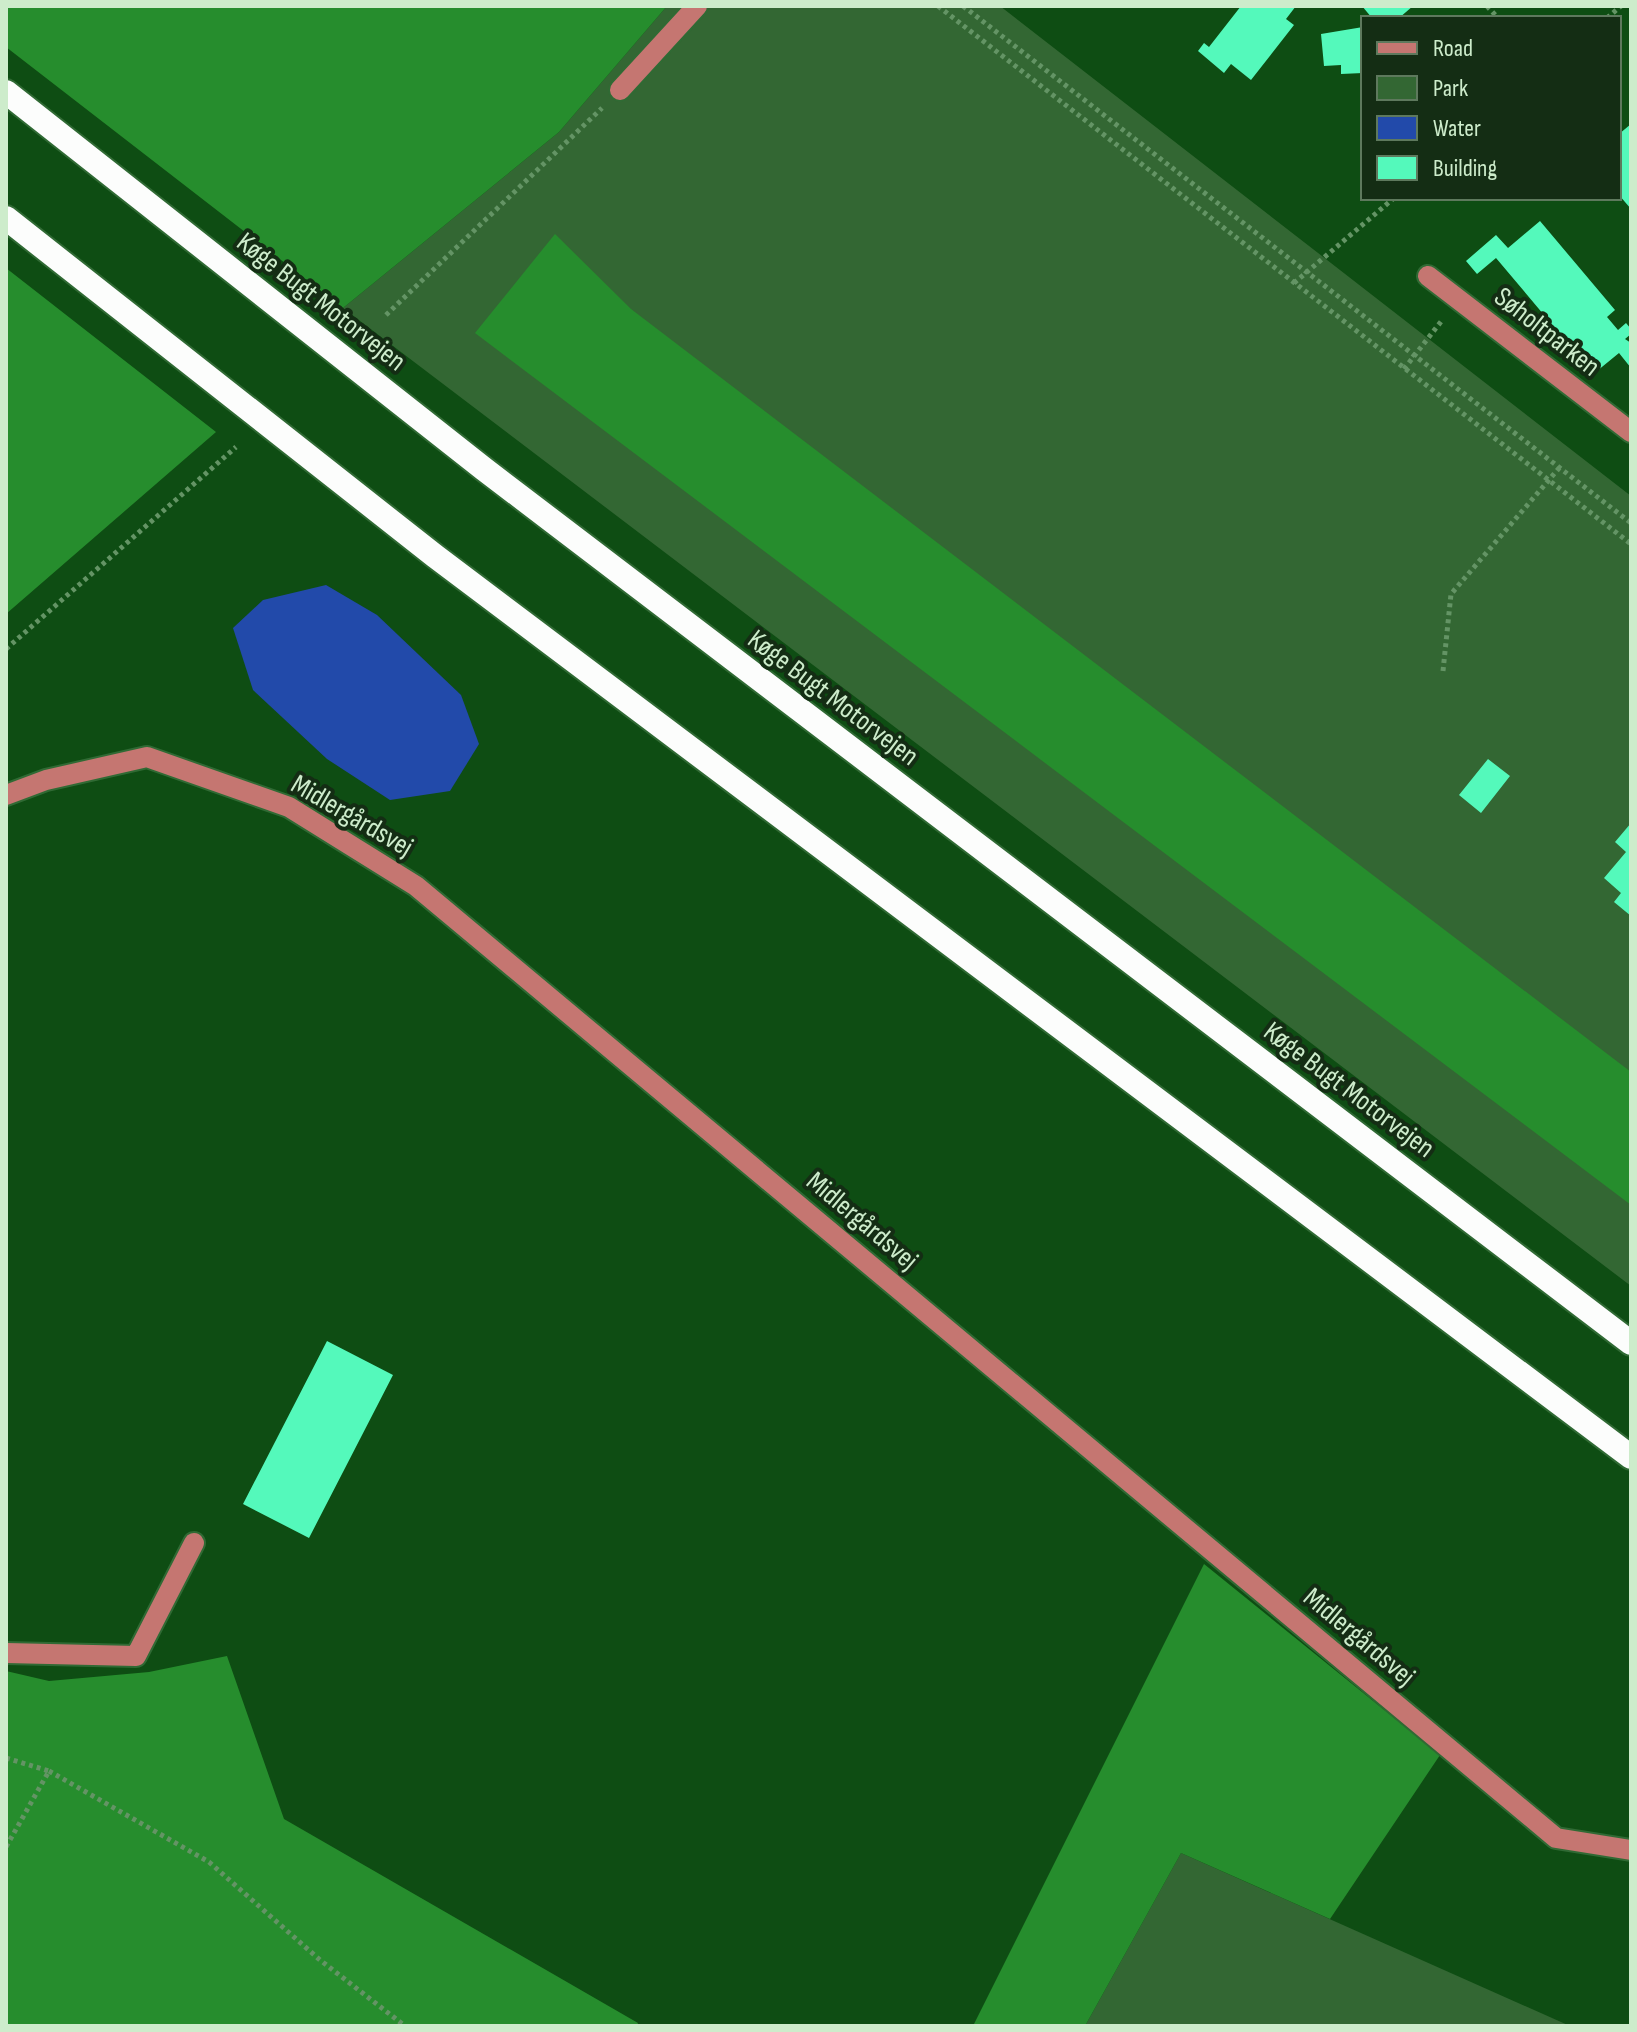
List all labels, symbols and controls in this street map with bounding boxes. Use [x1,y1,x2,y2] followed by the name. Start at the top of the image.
[1361,16,1621,200] legend
[1433,34,1473,63] text: Road
[1433,74,1468,103] text: Park
[1433,114,1481,143] text: Water
[1433,154,1497,183] text: Building
[230,226,412,378] street label: Køge Bugt Motorvejen
[1488,281,1606,383] street label: Søholtparken
[741,623,925,773] street label: Køge Bugt Motorvejen
[285,768,419,864] street label: Midlergårdsvej
[1257,1015,1441,1165] street label: Køge Bugt Motorvejen
[800,1165,924,1277] street label: Midlergårdsvej
[1297,1581,1421,1693] street label: Midlergårdsvej

